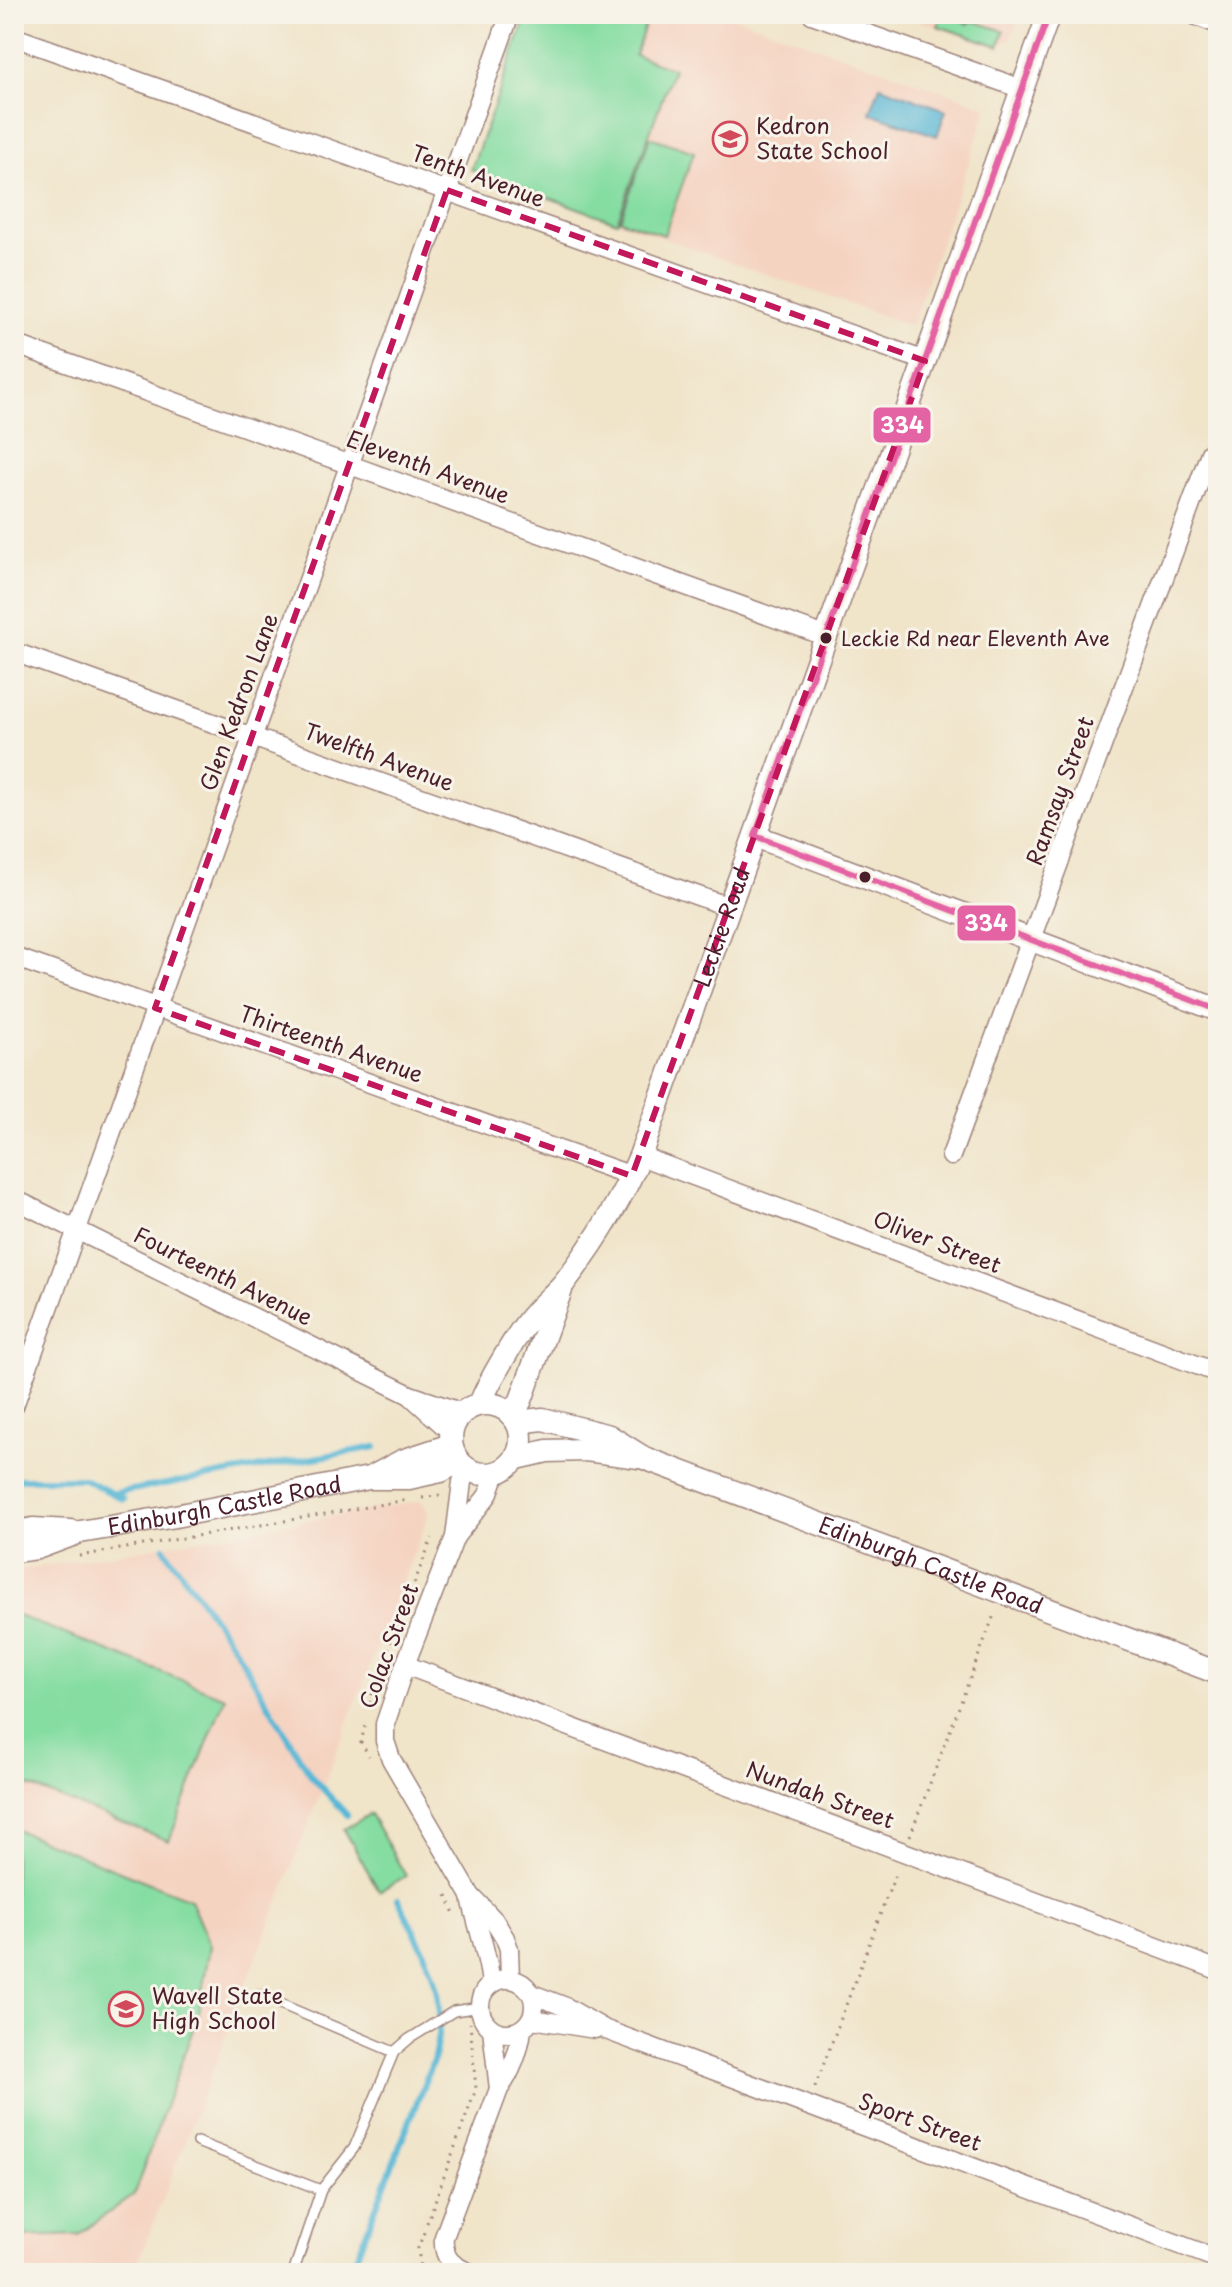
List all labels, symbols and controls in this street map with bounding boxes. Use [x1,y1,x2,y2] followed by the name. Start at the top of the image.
[756,108,889,166] place label: Kedron State School
[711,120,749,158] school or university icon: Kedron State School
[407,135,550,214] street label: Tenth Avenue
[872,406,932,444] line badge: 334
[880,407,924,440] text: 334
[342,421,515,510] street label: Eleventh Avenue
[190,608,285,795] street label: Glen Kedron Lane
[841,623,1110,653] place label: Leckie Rd near Eleventh Ave
[818,630,834,646] marker: Leckie Rd near Eleventh Ave
[1016,711,1101,870] street label: Ramsay Street
[300,713,459,798] street label: Twelfth Avenue
[684,862,757,991] street label: Leckie Road
[857,869,873,885] unlabelled marker
[956,904,1017,942] line badge: 334
[964,905,1008,938] text: 334
[235,996,428,1089] street label: Thirteenth Avenue
[869,1201,1006,1280] street label: Oliver Street
[129,1217,319,1332] street label: Fourteenth Avenue
[105,1466,344,1542] street label: Edinburgh Castle Road
[815,1507,1048,1621] street label: Edinburgh Castle Road
[350,1578,426,1713] street label: Colac Street
[742,1751,899,1836] street label: Nundah Street
[152,1978,283,2036] place label: Wavell State High School
[107,1990,145,2028] school or university icon: Wavell State High School
[854,2083,987,2158] street label: Sport Street

